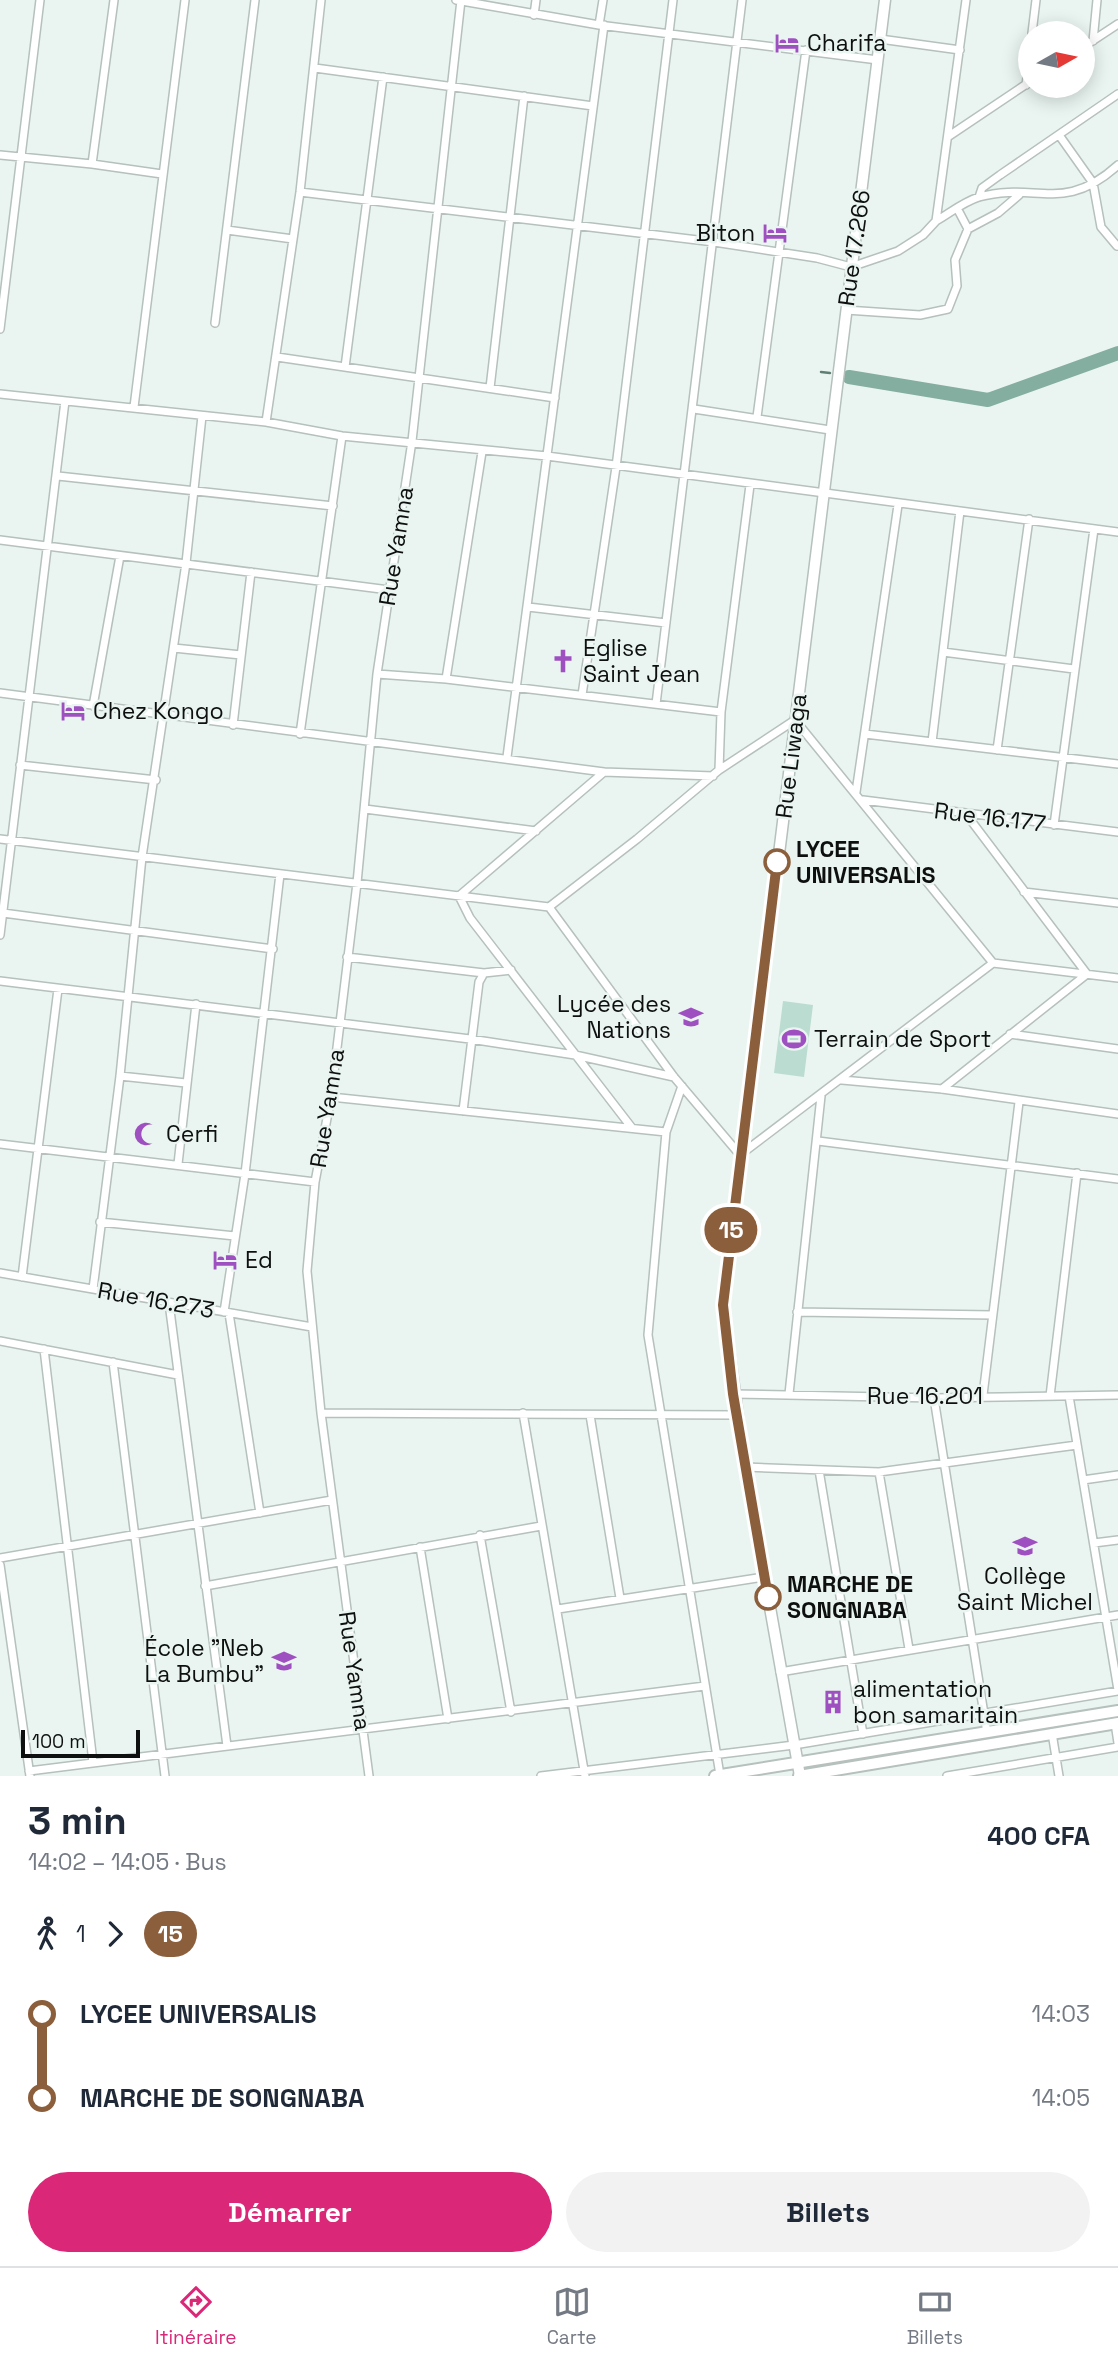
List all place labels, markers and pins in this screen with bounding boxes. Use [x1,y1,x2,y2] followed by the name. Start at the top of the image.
[807,28,887,58] place label: Charifa
[773,29,801,57] hotel icon: Charifa
[696,218,755,248] place label: Biton
[761,219,789,247] hotel icon: Biton
[583,633,700,689] place label: Eglise Saint Jean
[549,647,577,675] church icon: Eglise Saint Jean
[93,696,224,726] place label: Chez Kongo
[59,697,87,725] hotel icon: Chez Kongo
[796,834,935,890] place label: LYCEE UNIVERSALIS
[764,849,790,875] marker: LYCEE UNIVERSALIS
[557,989,671,1045] place label: Lycée des Nations
[677,1003,705,1031] school or university icon: Lycée des Nations
[814,1024,991,1054] place label: Terrain de Sport
[780,1025,808,1053] sports icon: Terrain de Sport
[166,1119,218,1149] place label: Cerfi
[132,1120,160,1148] mosque icon: Cerfi
[245,1245,273,1275] place label: Ed
[211,1246,239,1274] hotel icon: Ed
[1011,1532,1039,1560] school or university icon: Collège Saint Michel
[957,1561,1093,1617] place label: Collège Saint Michel
[787,1569,913,1625] place label: MARCHE DE SONGNABA
[755,1584,781,1610] marker: MARCHE DE SONGNABA
[144,1633,264,1689] place label: École "Neb La Bumbu"
[270,1647,298,1675] school or university icon: École "Neb La Bumbu"
[853,1674,1018,1730] place label: alimentation bon samaritain
[819,1688,847,1716] building icon: alimentation bon samaritain

